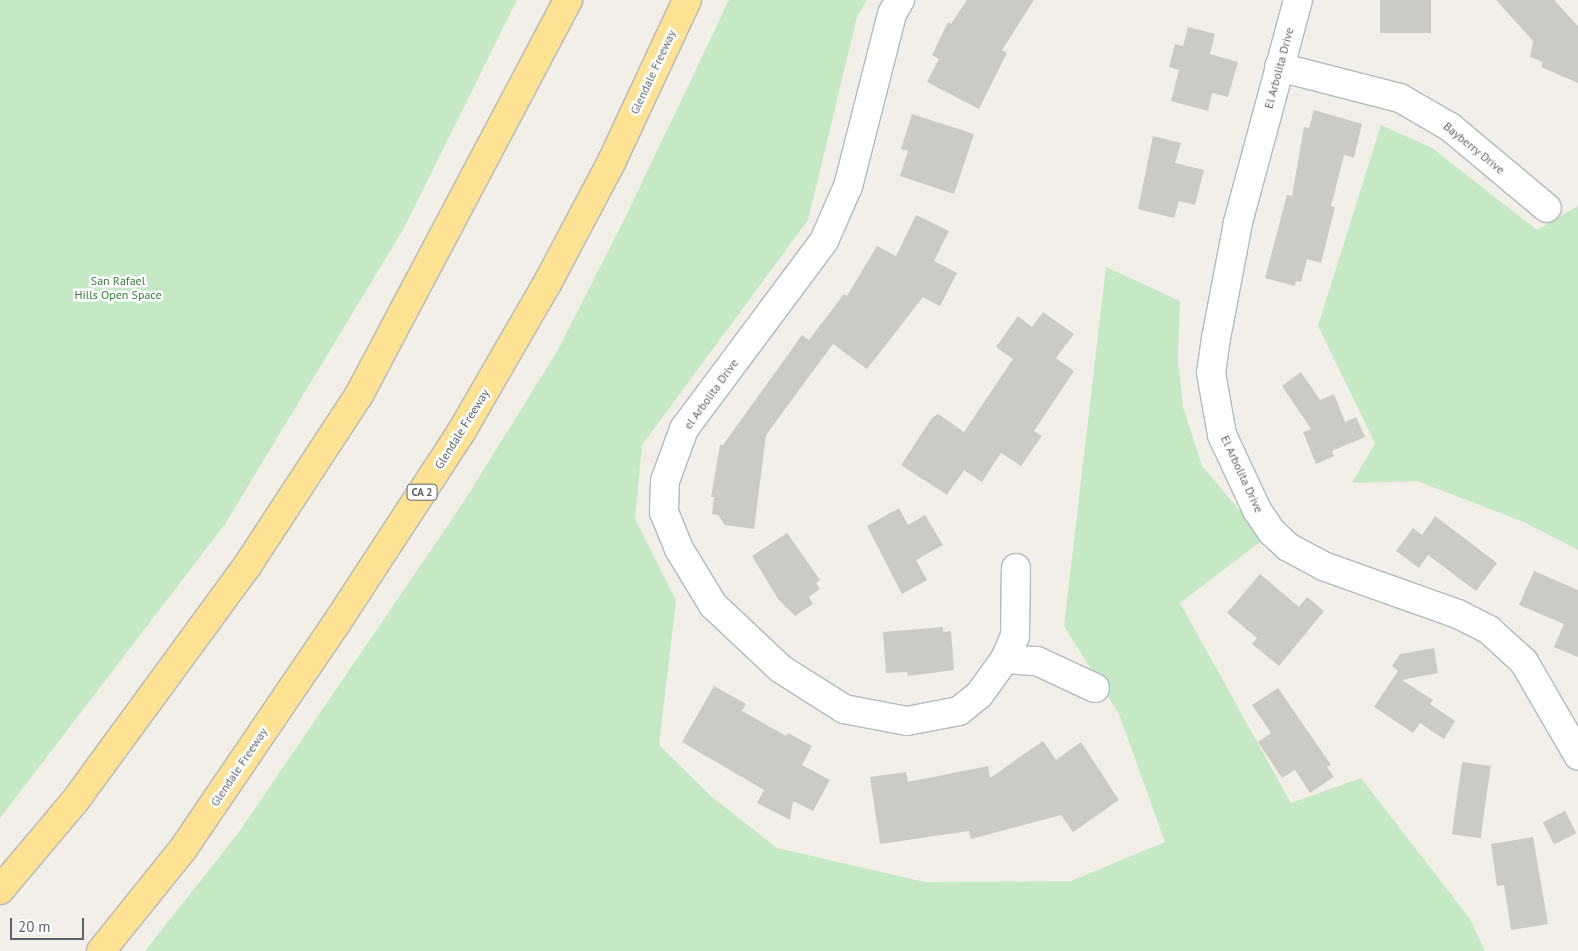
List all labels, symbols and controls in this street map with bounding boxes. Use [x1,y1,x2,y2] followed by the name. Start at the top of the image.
[1261,26,1297,110] street label: El Arbolita Drive
[627,28,679,116] street label: Glendale Freeway
[1440,119,1508,177] street label: Bayberry Drive
[74,274,162,302] park label: San Rafael Hills Open Space
[681,356,741,432] street label: el Arbolita Drive
[432,386,492,472] street label: Glendale Freeway
[1218,433,1266,515] street label: El Arbolita Drive
[406,484,438,501] road number: CA 2
[208,725,270,809] street label: Glendale Freeway
[12,908,86,940] scale bar
[18,917,51,936] text: 20 m

